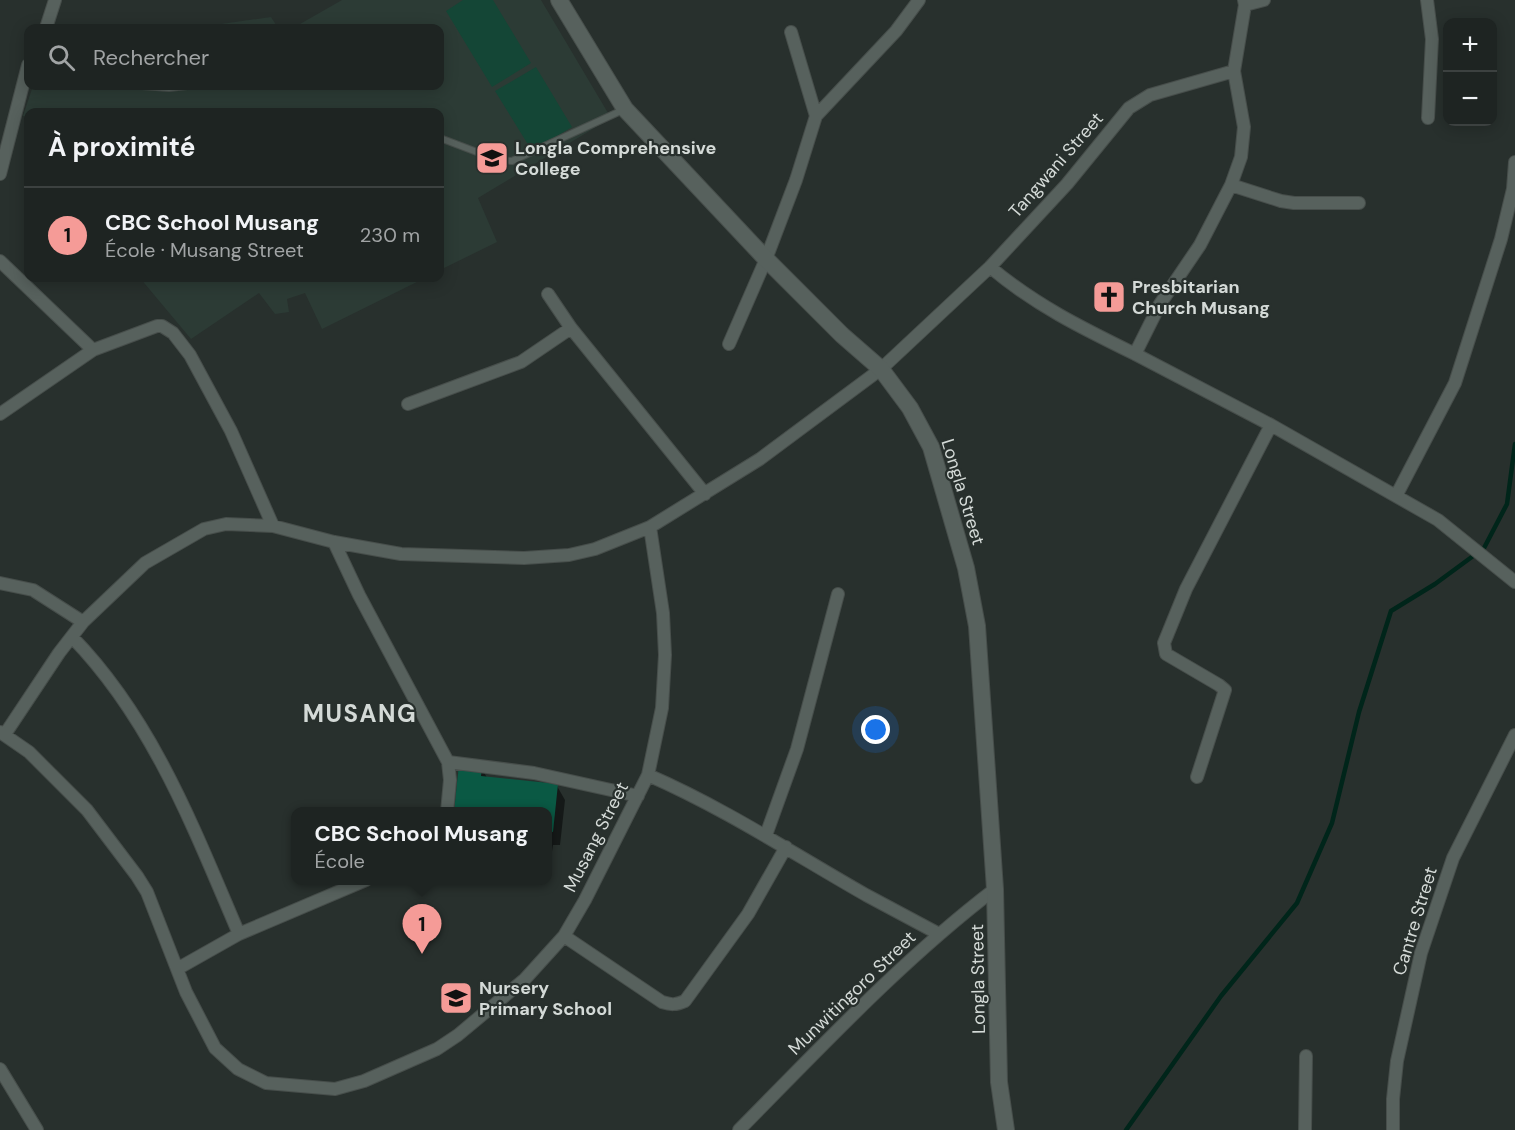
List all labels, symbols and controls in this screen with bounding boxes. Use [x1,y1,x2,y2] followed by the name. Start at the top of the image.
[1443,18,1497,126] map controls
[1443,18,1497,72] button: +
[24,24,444,90] search box
[45,41,78,74] icon: search
[93,43,209,72] text: Rechercher
[1443,72,1497,126] button: −
[1003,107,1109,223] street label: Tangwani Street
[48,130,195,164] text: À proximité
[515,136,716,181] place label: Longla Comprehensive College
[474,140,510,176] school or university icon: Longla Comprehensive College
[105,208,319,237] text: CBC School Musang
[64,222,71,248] text: 1
[360,222,420,248] text: 230 m
[105,237,304,263] text: École · Musang Street
[1132,275,1270,320] place label: Presbitarian Church Musang
[1091,279,1127,315] church icon: Presbitarian Church Musang
[935,436,991,548] street label: Longla Street
[303,698,417,729] district label: MUSANG
[861,715,890,744] your location
[558,778,634,896] street label: Musang Street
[291,807,552,885] popup
[314,819,529,848] text: CBC School Musang
[314,848,365,874] text: École
[1387,864,1443,978] street label: Cantre Street
[402,904,442,954] pin: 1
[965,924,991,1034] street label: Longla Street
[783,926,921,1060] street label: Munwitingoro Street
[479,976,612,1021] place label: Nursery Primary School
[438,980,474,1016] school or university icon: Nursery Primary School

